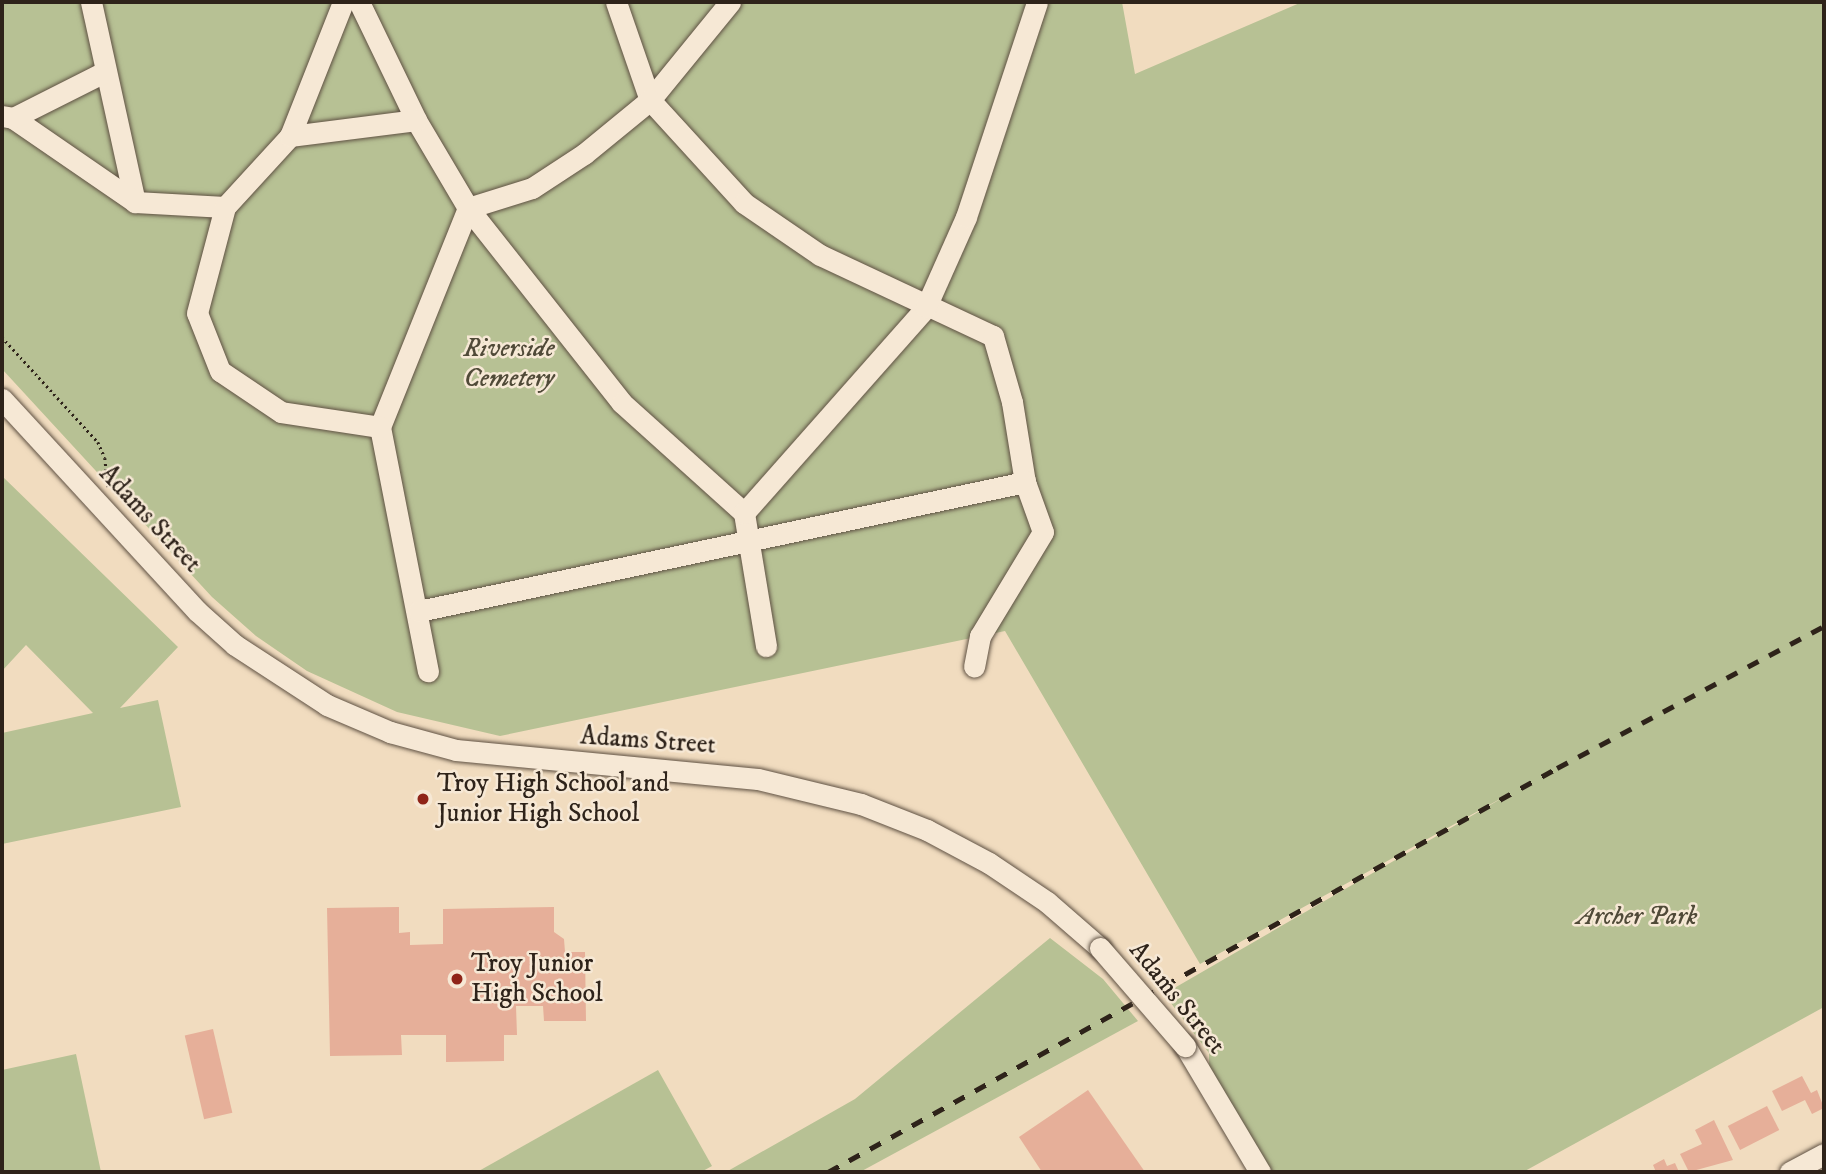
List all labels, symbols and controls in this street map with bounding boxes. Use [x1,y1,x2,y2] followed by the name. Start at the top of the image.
[464,333,554,394] park label: Riverside Cemetery
[92,459,208,579] street label: Adams Street
[579,721,717,761] street label: Adams Street
[437,768,669,830] place label: Troy High School and Junior High School
[415,791,431,807] marker: Troy High School and Junior High School
[1577,901,1697,933] park label: Archer Park
[1122,935,1232,1061] street label: Adams Street
[471,948,603,1010] place label: Troy Junior High School
[449,971,465,987] marker: Troy Junior High School

